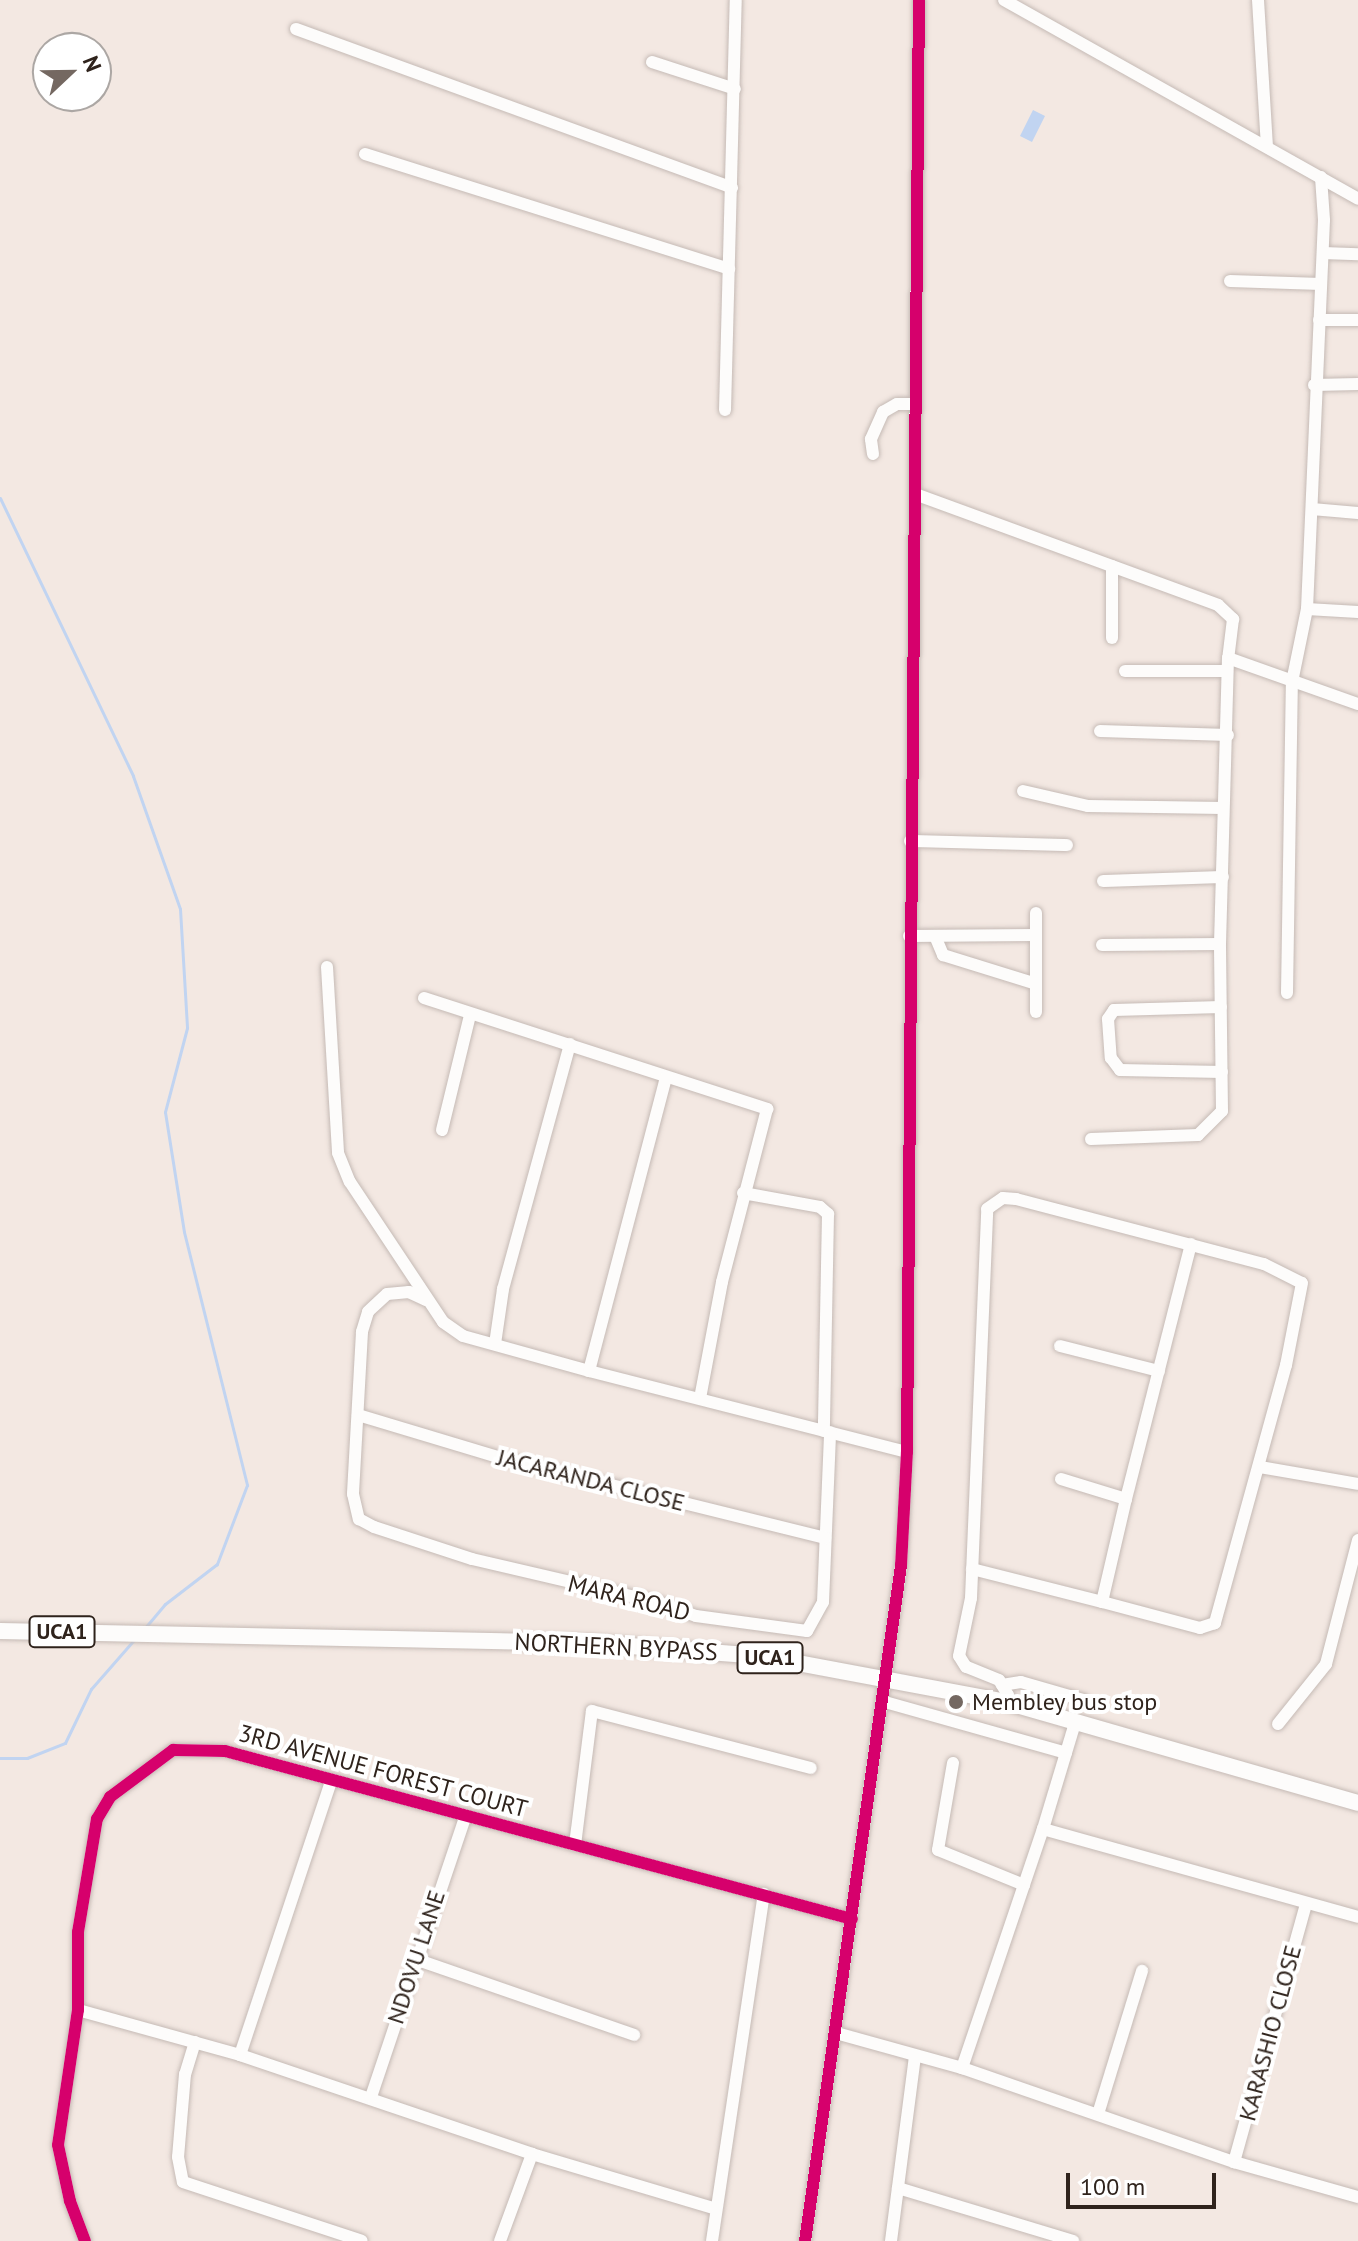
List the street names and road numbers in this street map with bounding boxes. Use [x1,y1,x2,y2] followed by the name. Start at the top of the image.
[494,1443,688,1517] street label: JACARANDA CLOSE
[564,1569,694,1627] street label: MARA ROAD
[28,1614,96,1650] road number: UCA1
[514,1627,718,1667] street label: NORTHERN BYPASS
[736,1640,804,1676] road number: UCA1
[235,1718,531,1824] street label: 3RD AVENUE FOREST COURT
[381,1886,451,2028] street label: NDOVU LANE
[1233,1942,1307,2124] street label: KARASHIO CLOSE

